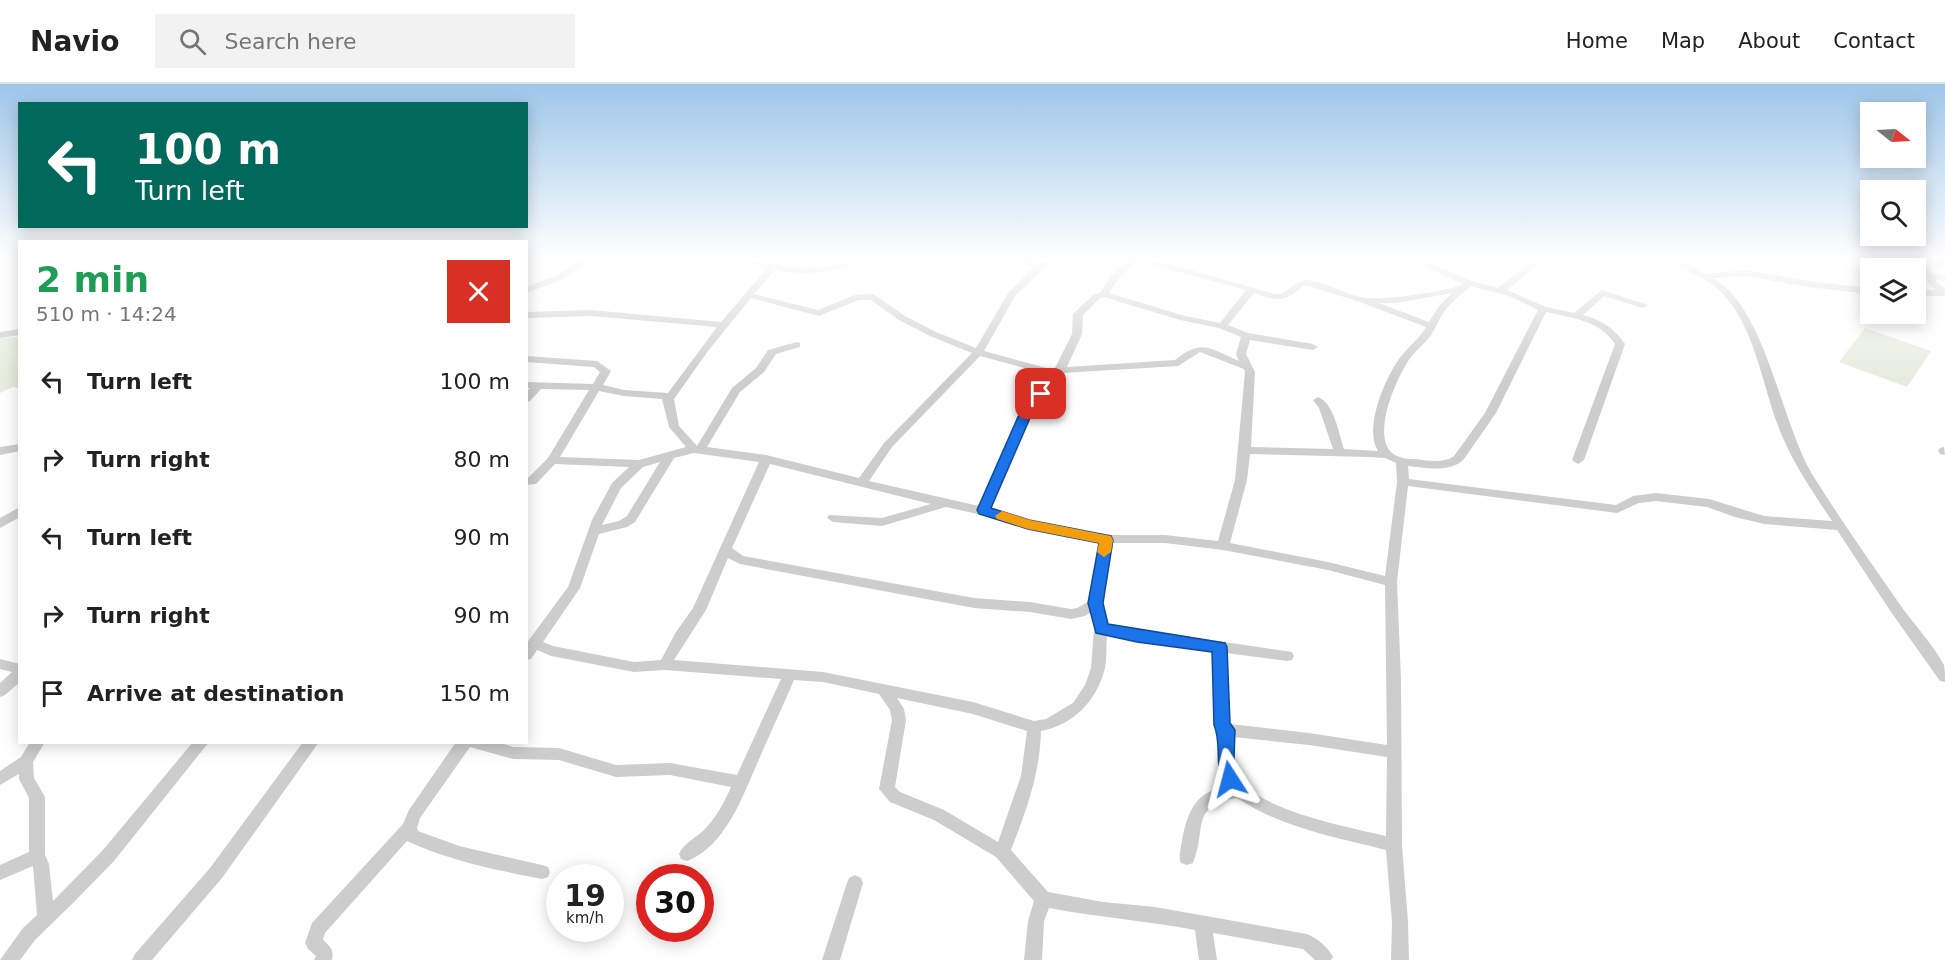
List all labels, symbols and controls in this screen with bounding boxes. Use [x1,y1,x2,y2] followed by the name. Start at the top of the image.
[155,14,575,68] search box
[30,25,119,58] text: Navio
[176,25,209,58] icon: search
[224,29,357,54] text: Search here
[1566,29,1628,53] text: Home
[1661,29,1705,53] text: Map
[1738,29,1800,53] text: About
[1833,29,1915,53] text: Contact
[1860,102,1926,168] north arrow
[1860,102,1926,324] map controls
[135,125,281,174] text: 100 m
[36,126,114,204] icon: left
[135,175,245,206] text: Turn left
[1860,180,1926,246] button: search
[1860,258,1926,324] button: layers
[36,259,149,300] text: 2 min
[447,260,510,323] button: close
[36,302,177,326] text: 510 m · 14:24
[36,365,69,398] icon: left
[1015,368,1066,419] pin
[87,369,192,394] text: Turn left
[440,369,510,394] text: 100 m
[1024,377,1057,410] icon: arrive
[36,443,69,476] icon: right
[87,447,210,472] text: Turn right
[454,447,510,472] text: 80 m
[36,521,69,554] icon: left
[87,525,192,550] text: Turn left
[454,525,510,550] text: 90 m
[36,599,69,632] icon: right
[87,603,210,628] text: Turn right
[454,603,510,628] text: 90 m
[36,677,69,710] icon: arrive
[87,681,344,706] text: Arrive at destination
[440,681,510,706] text: 150 m
[1198,747,1262,811] position arrow
[636,864,714,942] speed limit sign: 30
[564,878,606,913] text: 19
[566,909,604,927] text: km/h

